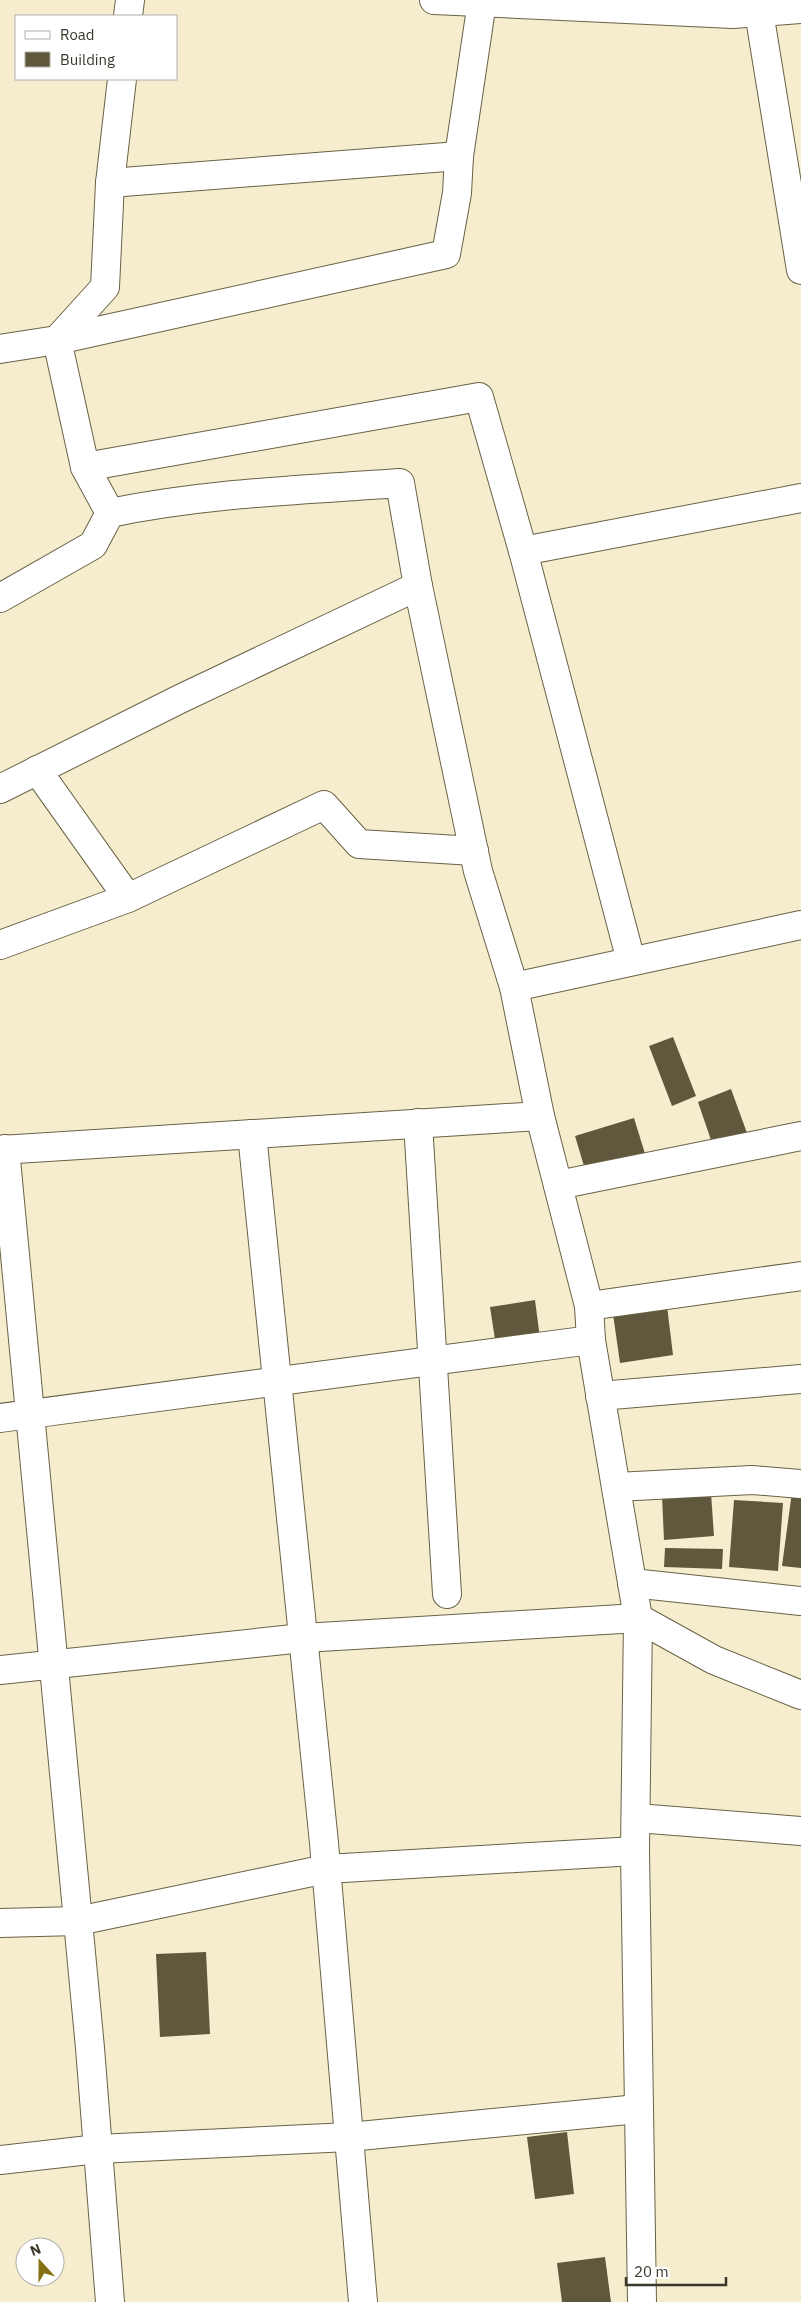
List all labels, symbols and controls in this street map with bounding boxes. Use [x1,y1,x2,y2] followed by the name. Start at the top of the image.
[15,15,178,80] legend
[60,25,95,44] text: Road
[60,50,115,69] text: Building
[15,2237,65,2287] north arrow
[27,2240,43,2260] text: N
[626,2254,726,2286] scale bar
[634,2262,669,2281] text: 20 m

